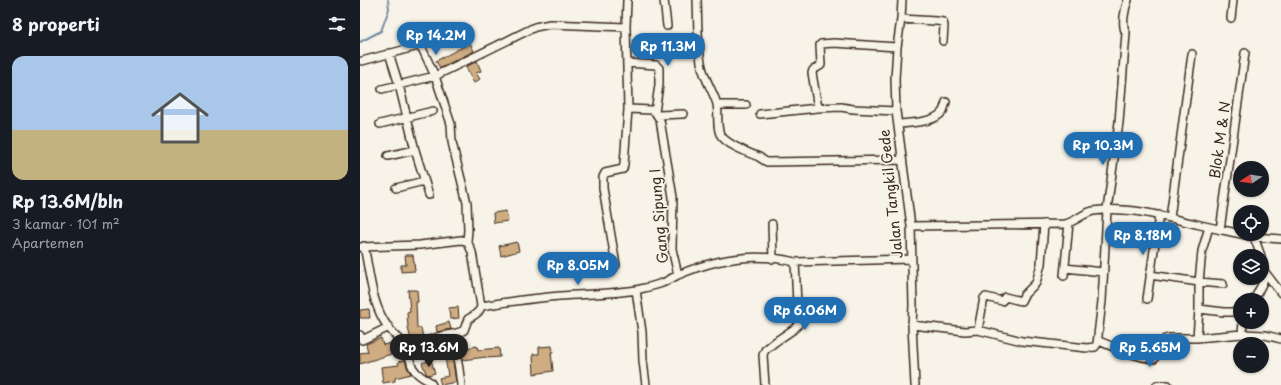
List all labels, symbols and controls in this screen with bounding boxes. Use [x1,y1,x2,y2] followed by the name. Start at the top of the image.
[12,11,100,37] text: 8 properti
[326,13,348,35] icon: filters
[395,22,477,56] pin: Rp 14.2M
[406,25,466,44] text: Rp 14.2M
[627,33,709,67] pin: Rp 11.3M
[640,36,696,55] text: Rp 11.3M
[144,82,216,154] icon: home
[1204,100,1235,180] street label: Blok M & N
[873,128,908,260] street label: Jalan Tangkil Gede
[1062,132,1144,166] pin: Rp 10.3M
[1073,135,1133,154] text: Rp 10.3M
[1233,161,1269,197] north arrow
[1233,161,1269,373] map controls
[644,168,673,264] street label: Gang Sipung I
[12,188,123,214] text: Rp 13.6M/bln
[1233,205,1269,241] button: locate
[12,214,120,233] text: 3 kamar · 101 m²
[1102,222,1184,256] pin: Rp 8.18M
[1114,225,1172,244] text: Rp 8.18M
[12,233,84,252] text: Apartemen
[1233,249,1269,285] button: layers
[537,252,619,286] pin: Rp 8.05M
[547,255,609,274] text: Rp 8.05M
[1233,293,1269,329] button: +
[764,297,846,331] pin: Rp 6.06M
[773,300,837,319] text: Rp 6.06M
[388,334,470,368] pin: Rp 13.6M
[1109,334,1191,368] pin: Rp 5.65M
[399,337,459,356] text: Rp 13.6M
[1119,337,1181,356] text: Rp 5.65M
[1233,337,1269,373] button: −

